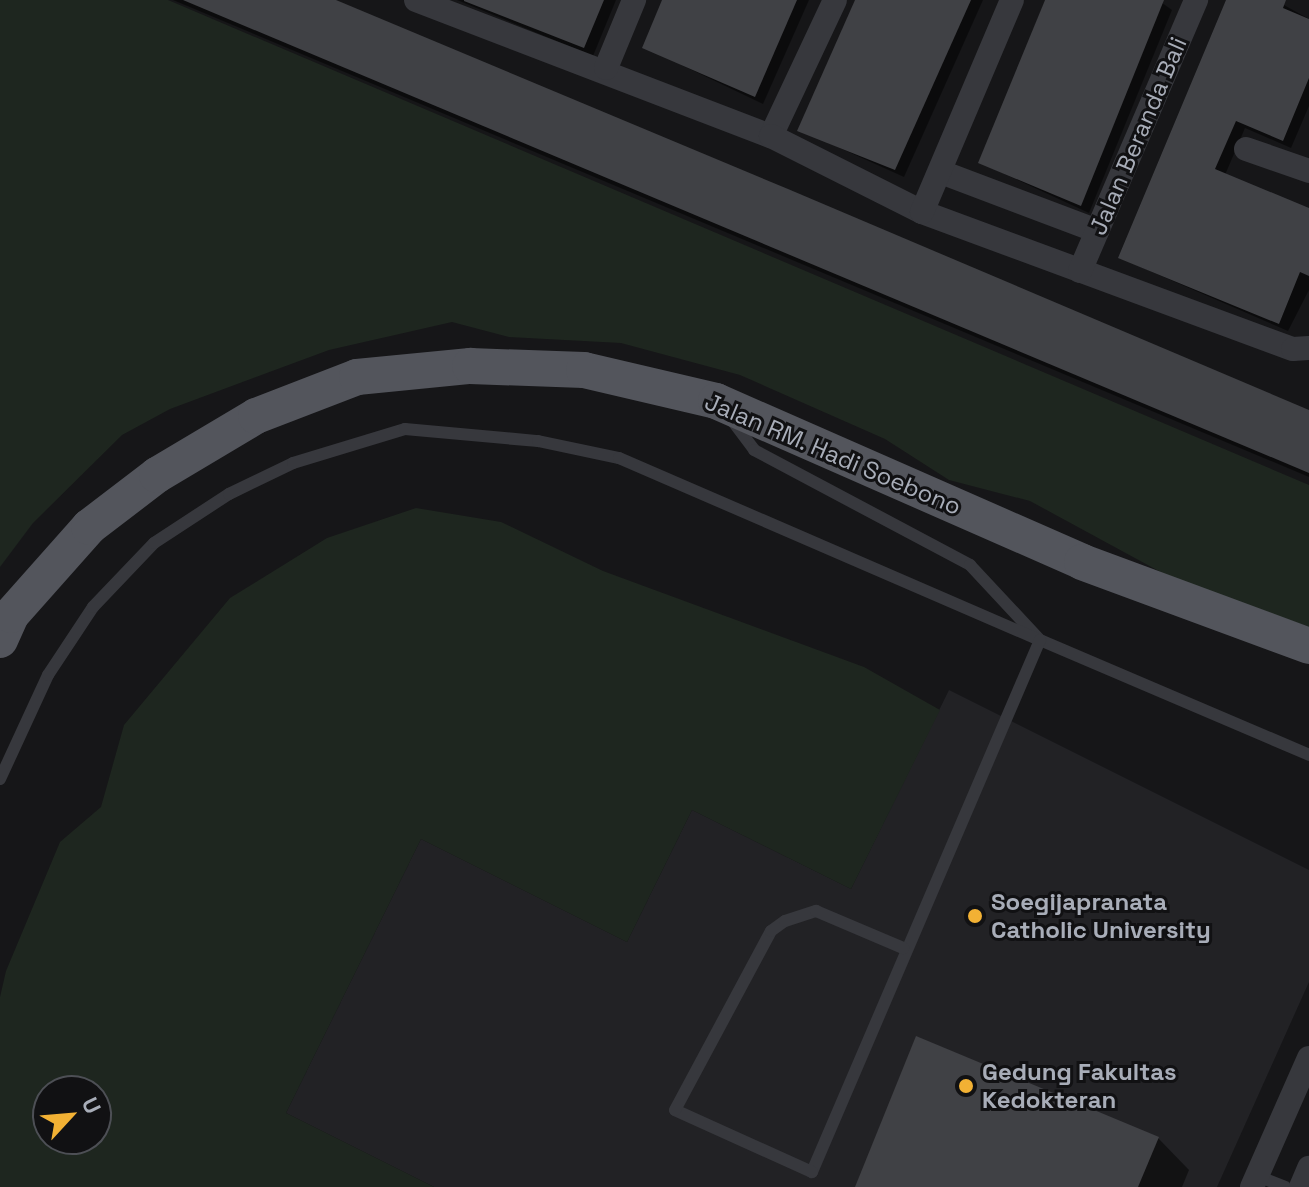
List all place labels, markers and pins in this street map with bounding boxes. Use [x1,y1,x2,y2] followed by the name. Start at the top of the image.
[991,888,1211,944] place label: Soegijapranata Catholic University
[966,907,984,925] marker: Soegijapranata Catholic University
[982,1058,1177,1114] place label: Gedung Fakultas Kedokteran
[957,1077,975,1095] marker: Gedung Fakultas Kedokteran

